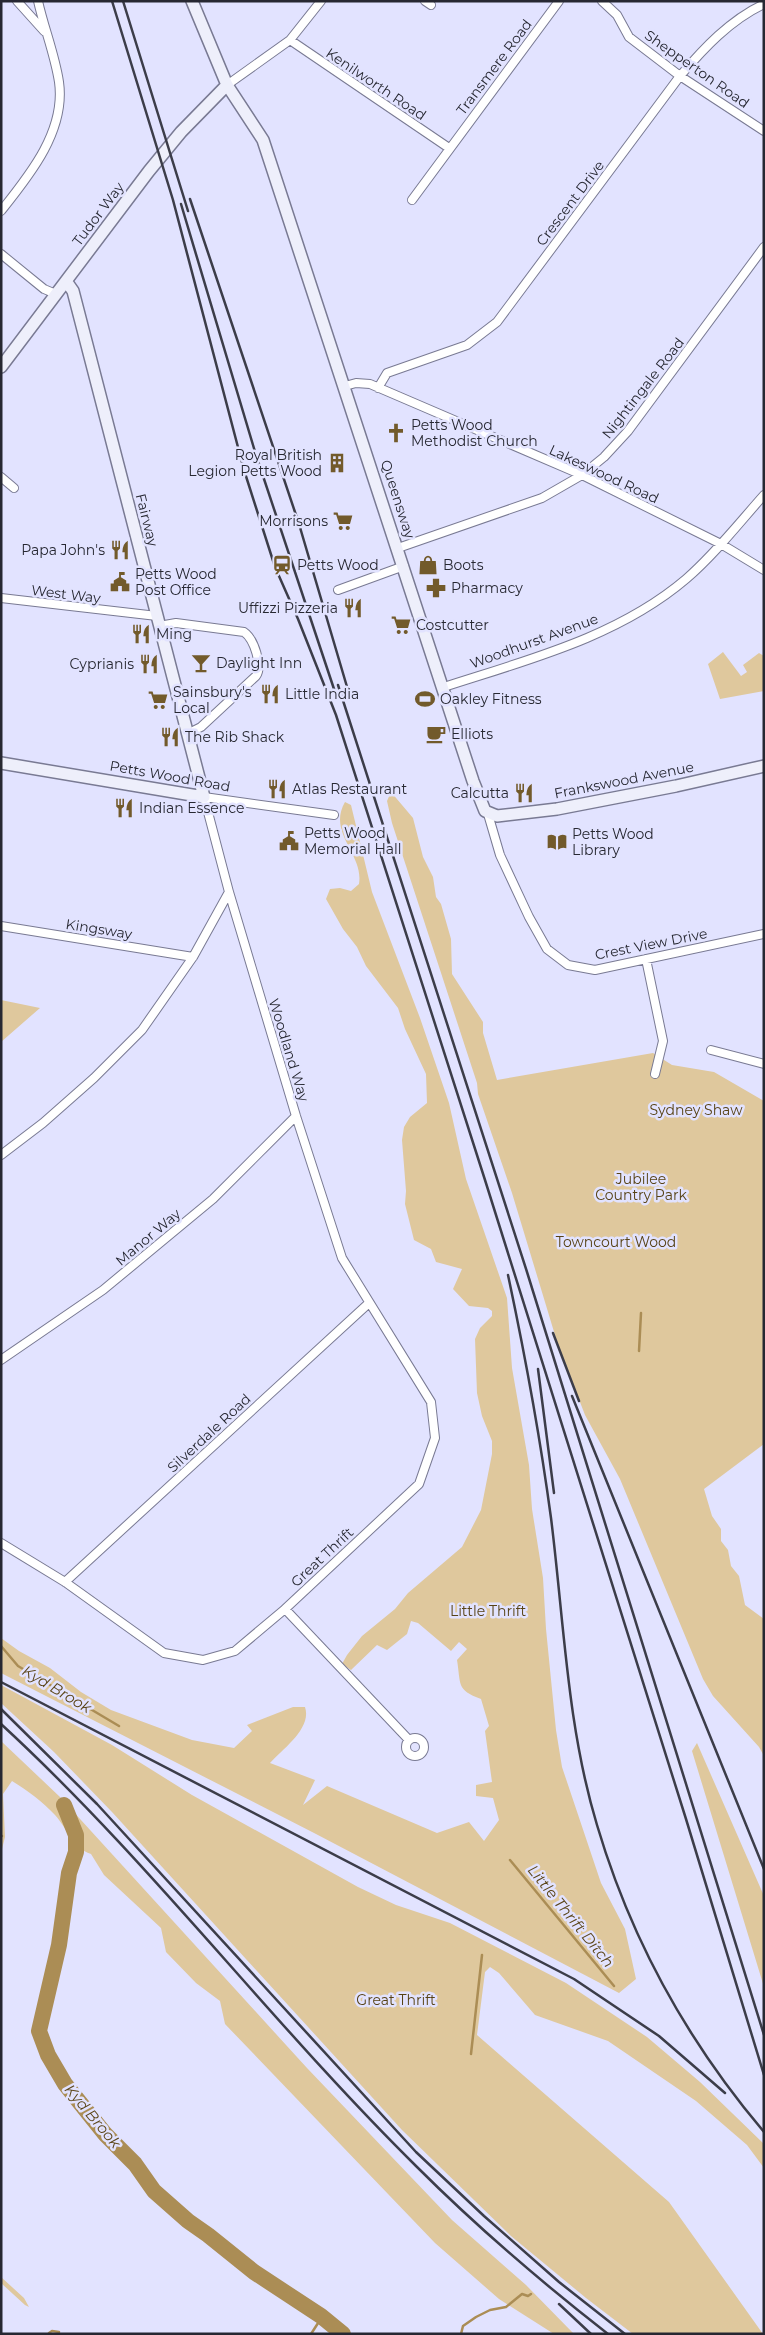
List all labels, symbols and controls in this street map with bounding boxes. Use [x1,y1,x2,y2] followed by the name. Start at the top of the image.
[452,16,536,118] street label: Transmere Road
[641,26,753,112] street label: Shepperton Road
[322,44,430,124] street label: Kenilworth Road
[532,157,608,249] street label: Crescent Drive
[68,178,128,249] street label: Tudor Way
[598,334,688,442] street label: Nightingale Road
[411,416,538,450] place label: Petts Wood Methodist Church
[385,422,407,444] church icon: Petts Wood Methodist Church
[546,441,662,507] street label: Lakeswood Road
[188,446,322,480] place label: Royal British Legion Petts Wood
[326,452,348,474] building icon: Royal British Legion Petts Wood
[377,457,419,541] street label: Queensway
[132,492,162,549] street label: Fairway
[332,510,354,532] supermarket icon: Morrisons
[259,512,328,530] place label: Morrisons
[109,539,131,561] restaurant icon: Papa John's
[21,541,105,559] place label: Papa John's
[271,554,293,576] station icon: Petts Wood
[417,554,439,576] shop icon: Boots
[297,556,379,574] place label: Petts Wood
[443,556,484,574] place label: Boots
[135,565,217,599] place label: Petts Wood Post Office
[109,571,131,593] public building icon: Petts Wood Post Office
[425,577,447,599] pharmacy icon: Pharmacy
[451,579,523,597] place label: Pharmacy
[30,581,102,607] street label: West Way
[342,597,364,619] restaurant icon: Uffizzi Pizzeria
[238,599,338,617] place label: Uffizzi Pizzeria
[467,609,601,673] street label: Woodhurst Avenue
[390,614,412,636] supermarket icon: Costcutter
[416,616,489,634] place label: Costcutter
[130,623,152,645] restaurant icon: Ming
[156,625,192,643] place label: Ming
[190,652,212,674] bar icon: Daylight Inn
[138,653,160,675] restaurant icon: Cyprianis
[216,654,302,672] place label: Daylight Inn
[69,655,134,673] place label: Cyprianis
[173,683,252,717] place label: Sainsbury's Local
[259,683,281,705] restaurant icon: Little India
[285,685,359,703] place label: Little India
[414,688,436,710] sports icon: Oakley Fitness
[147,689,169,711] supermarket icon: Sainsbury's Local
[440,690,542,708] place label: Oakley Fitness
[425,723,447,745] cafe icon: Elliots
[451,725,493,743] place label: Elliots
[159,726,181,748] restaurant icon: The Rib Shack
[185,728,285,746] place label: The Rib Shack
[108,757,232,795] street label: Petts Wood Road
[553,758,695,802] street label: Frankswood Avenue
[266,778,288,800] restaurant icon: Atlas Restaurant
[292,780,407,798] place label: Atlas Restaurant
[513,782,535,804] restaurant icon: Calcutta
[451,784,509,802] place label: Calcutta
[113,797,135,819] restaurant icon: Indian Essence
[139,799,244,817] place label: Indian Essence
[304,824,402,858] place label: Petts Wood Memorial Hall
[572,825,654,859] place label: Petts Wood Library
[278,830,300,852] public building icon: Petts Wood Memorial Hall
[546,831,568,853] library icon: Petts Wood Library
[64,915,134,943] street label: Kingsway
[593,924,709,964] street label: Crest View Drive
[265,996,313,1104] street label: Woodland Way
[649,1101,743,1119] park label: Sydney Shaw
[595,1170,687,1204] park label: Jubilee Country Park
[112,1204,185,1269] street label: Manor Way
[556,1233,676,1251] park label: Towncourt Wood
[163,1390,255,1476] street label: Silverdale Road
[287,1523,357,1591] street label: Great Thrift
[450,1602,526,1620] park label: Little Thrift
[19,1661,96,1718] water label: Kyd Brook
[524,1861,618,1971] water label: Little Thrift Ditch
[356,1991,436,2009] park label: Great Thrift
[61,2080,126,2153] water label: Kyd Brook

